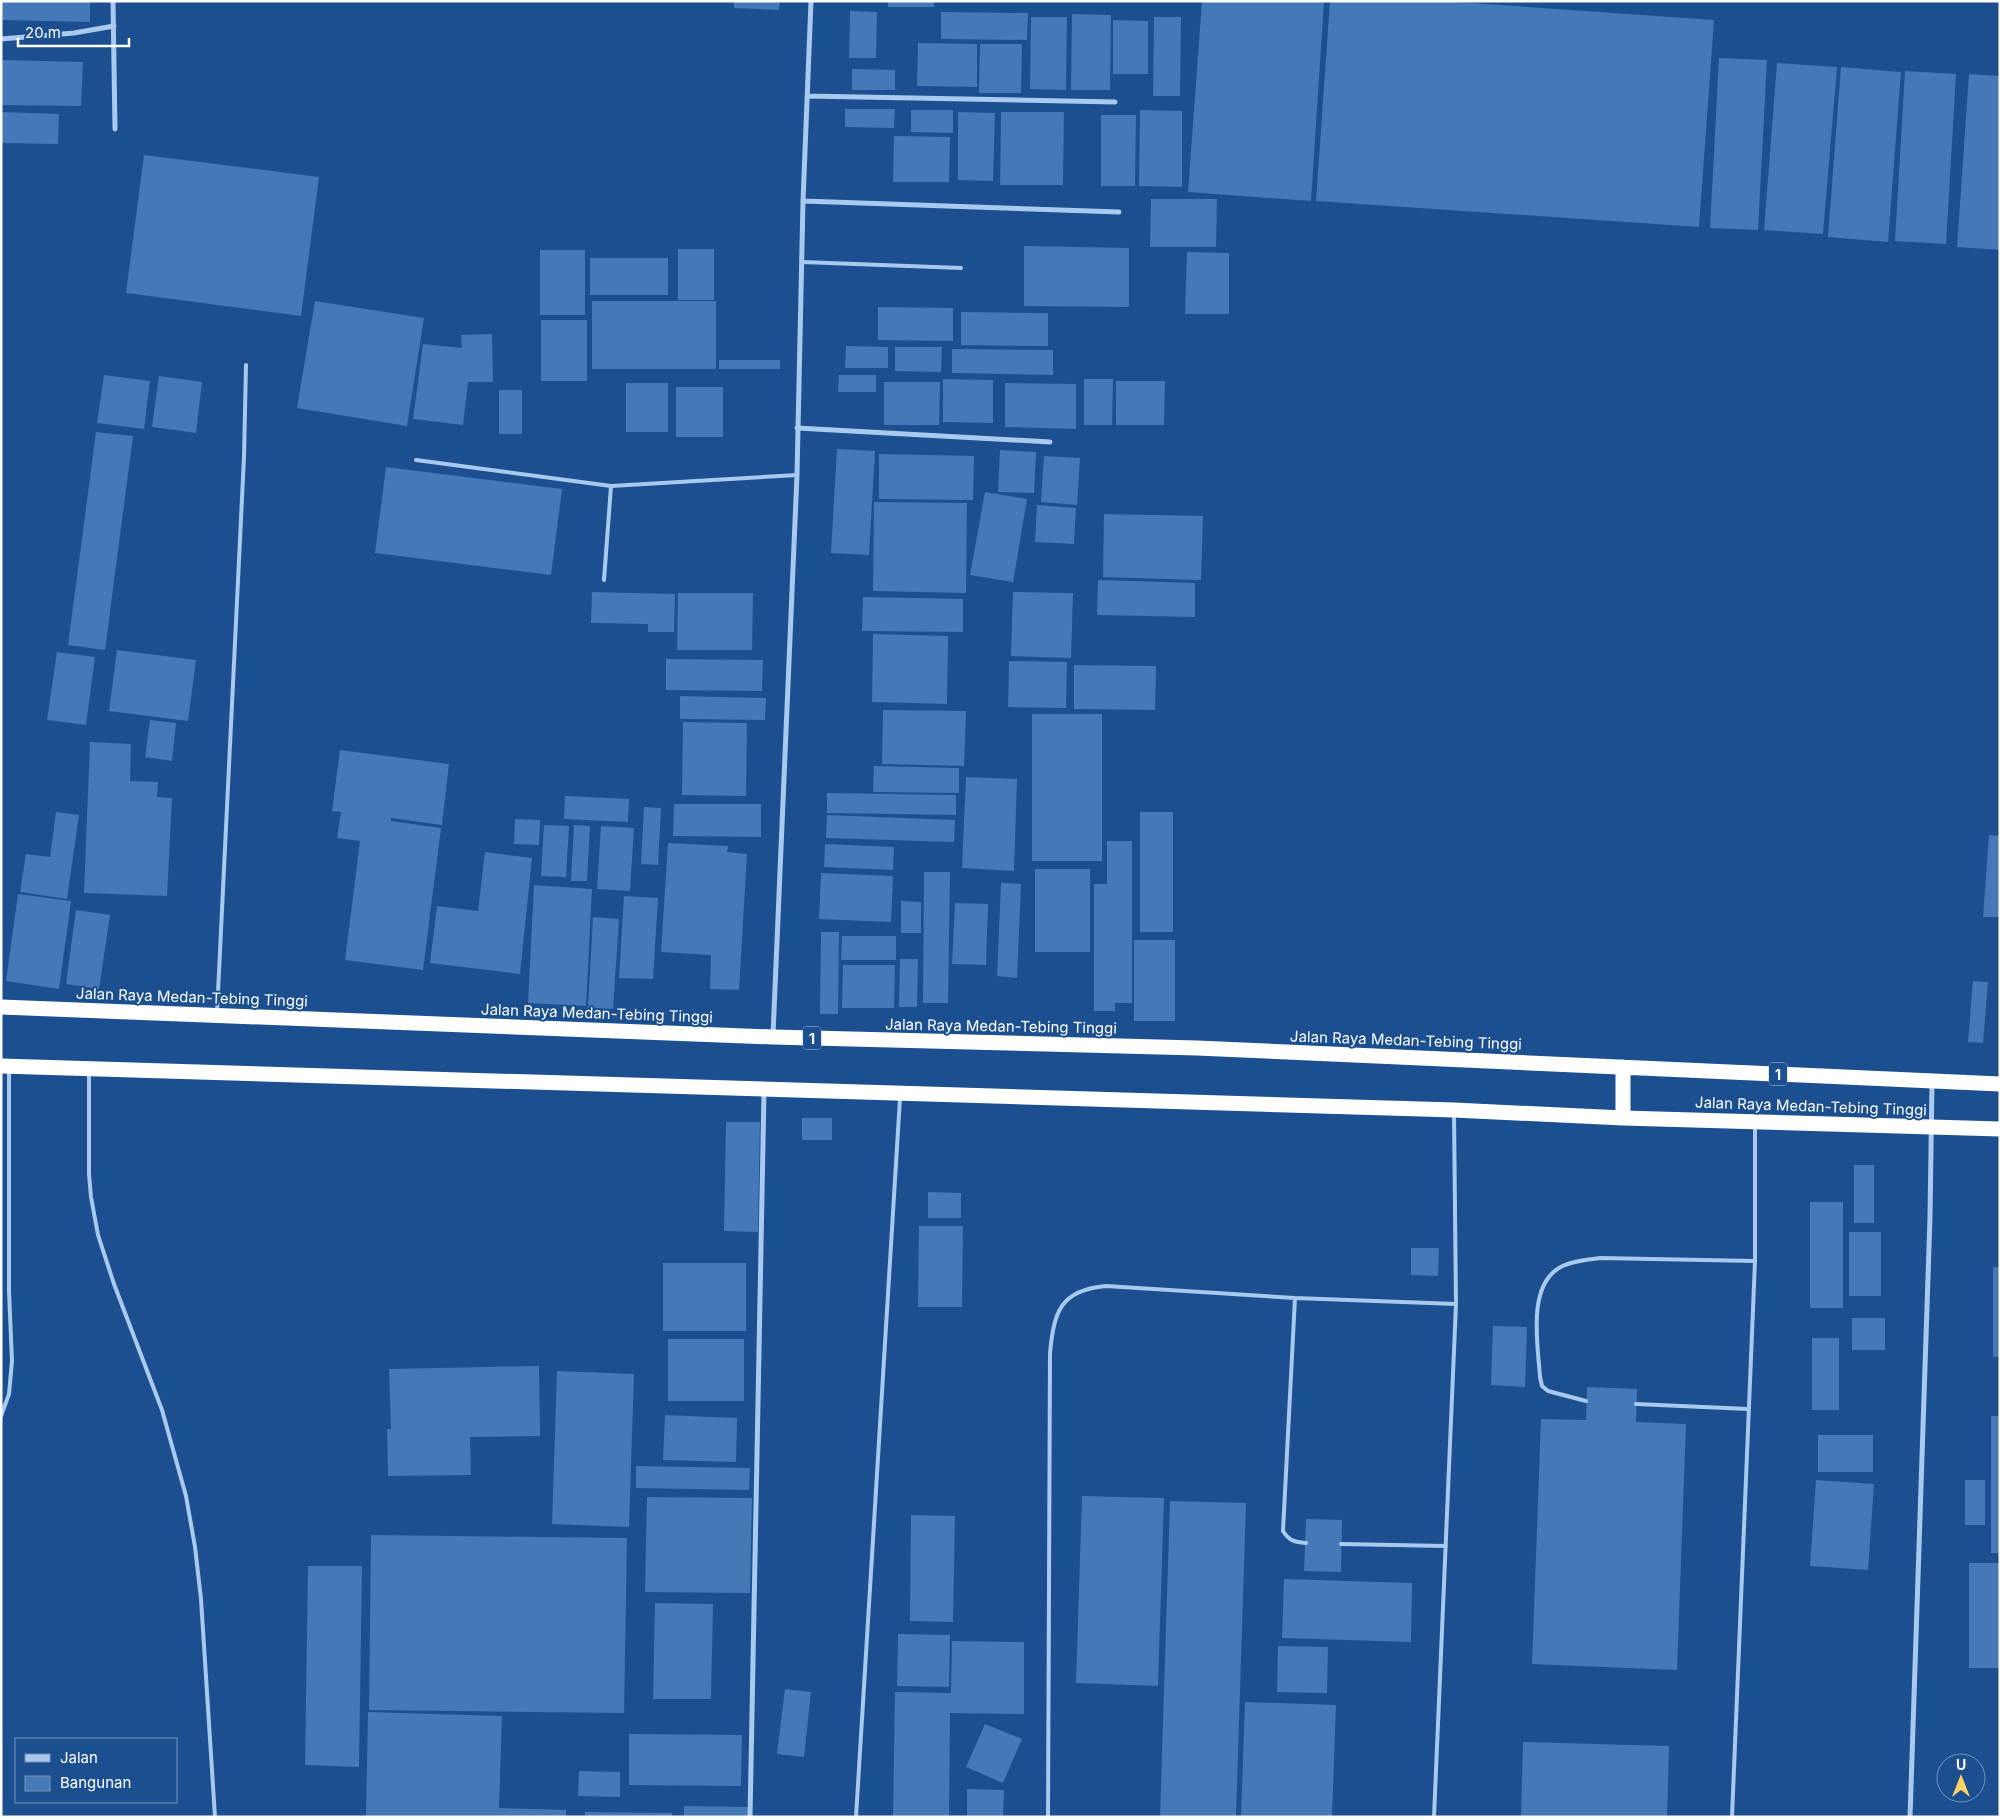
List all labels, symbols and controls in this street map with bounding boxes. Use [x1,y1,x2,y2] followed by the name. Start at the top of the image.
[18,15,129,47] scale bar
[25,23,61,42] text: 20 m
[76,983,308,1011] street label: Jalan Raya Medan-Tebing Tinggi
[481,999,713,1027] street label: Jalan Raya Medan-Tebing Tinggi
[885,1014,1117,1038] street label: Jalan Raya Medan-Tebing Tinggi
[803,1026,821,1050] road number: 1
[1290,1026,1522,1054] street label: Jalan Raya Medan-Tebing Tinggi
[1769,1062,1787,1086] road number: 1
[1695,1092,1927,1120] street label: Jalan Raya Medan-Tebing Tinggi
[15,1738,178,1803] legend
[60,1748,98,1767] text: Jalan
[1936,1753,1986,1803] north arrow
[1956,1756,1966,1773] text: U
[60,1773,131,1792] text: Bangunan

